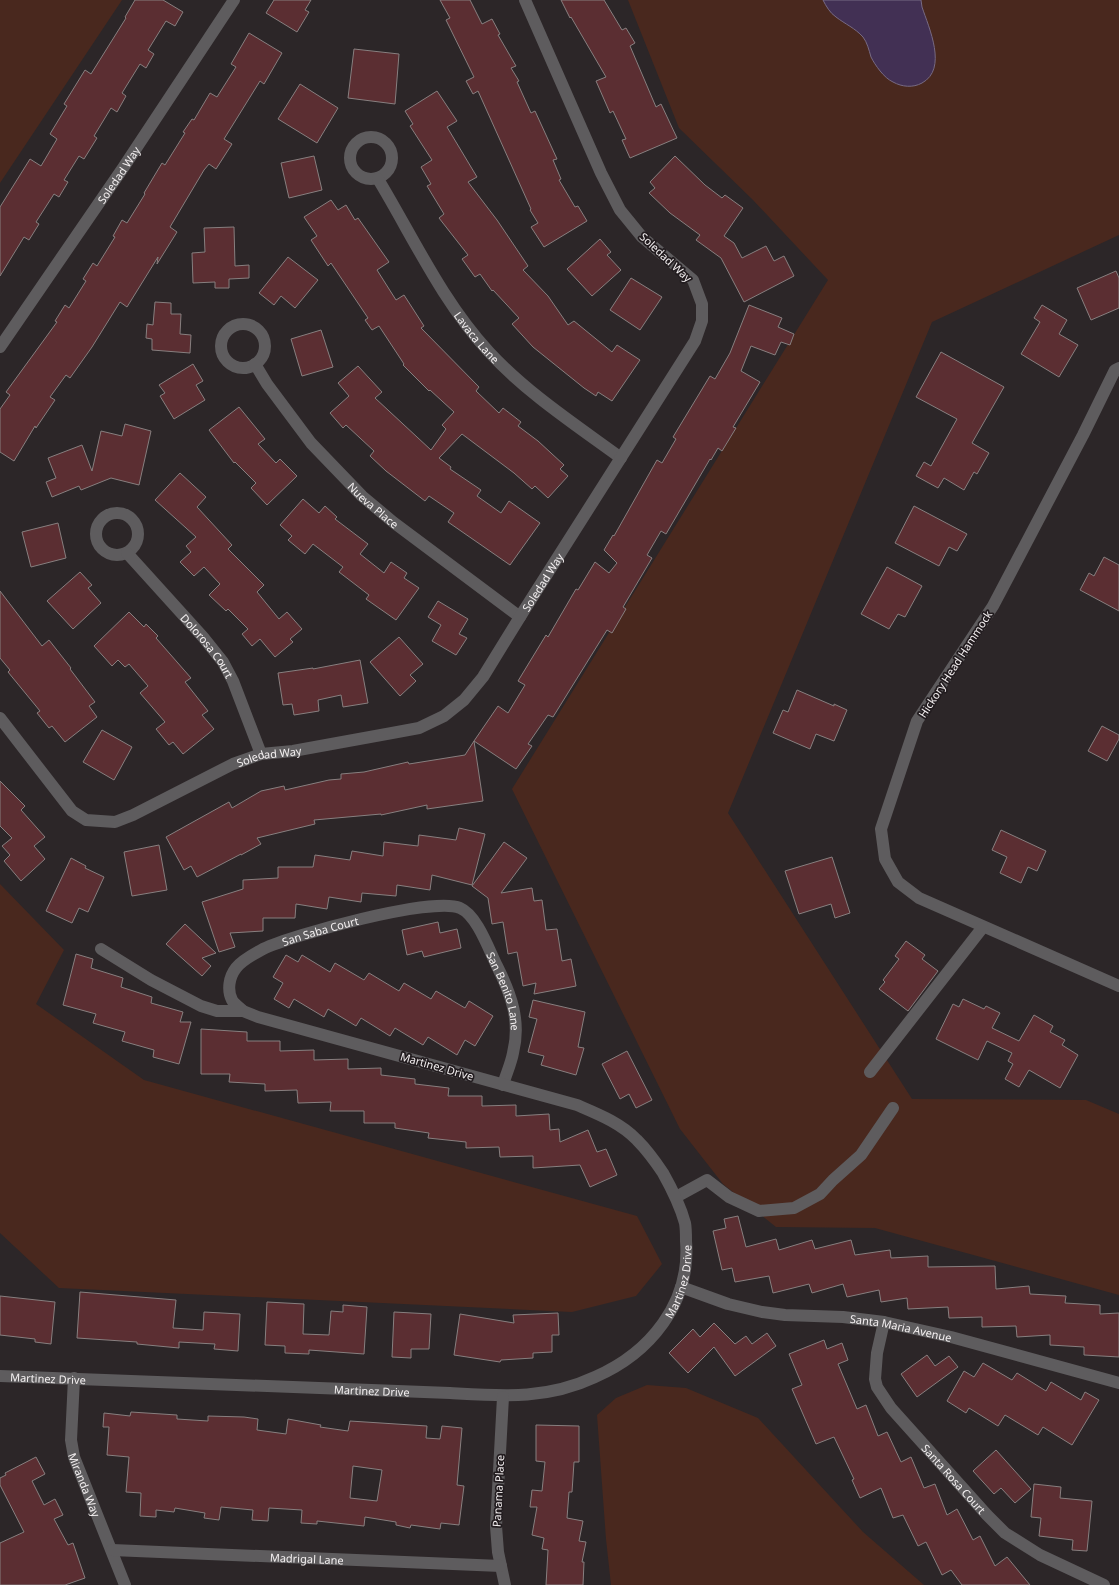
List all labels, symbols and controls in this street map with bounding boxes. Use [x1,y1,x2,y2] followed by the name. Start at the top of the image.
[93,143,143,206] street label: Soledad Way
[637,229,696,285] street label: Soledad Way
[451,308,503,366] street label: Lavaca Lane
[345,479,402,531] street label: Nueva Place
[518,550,566,614] street label: Soledad Way
[915,608,995,720] street label: Hickory Head Hammock
[178,610,238,680] street label: Dolorosa Court
[234,742,303,770] street label: Soledad Way
[280,912,360,949] street label: San Saba Court
[484,949,523,1031] street label: San Benito Lane
[399,1048,475,1084] street label: Martinez Drive
[661,1245,694,1321] street label: Martinez Drive
[849,1310,953,1344] street label: Santa Maria Avenue
[10,1369,86,1387] street label: Martinez Drive
[334,1381,410,1399] street label: Martinez Drive
[919,1440,989,1517] street label: Santa Rosa Court
[65,1450,105,1519] street label: Miranda Way
[489,1455,507,1527] street label: Panama Place
[270,1549,344,1567] street label: Madrigal Lane

